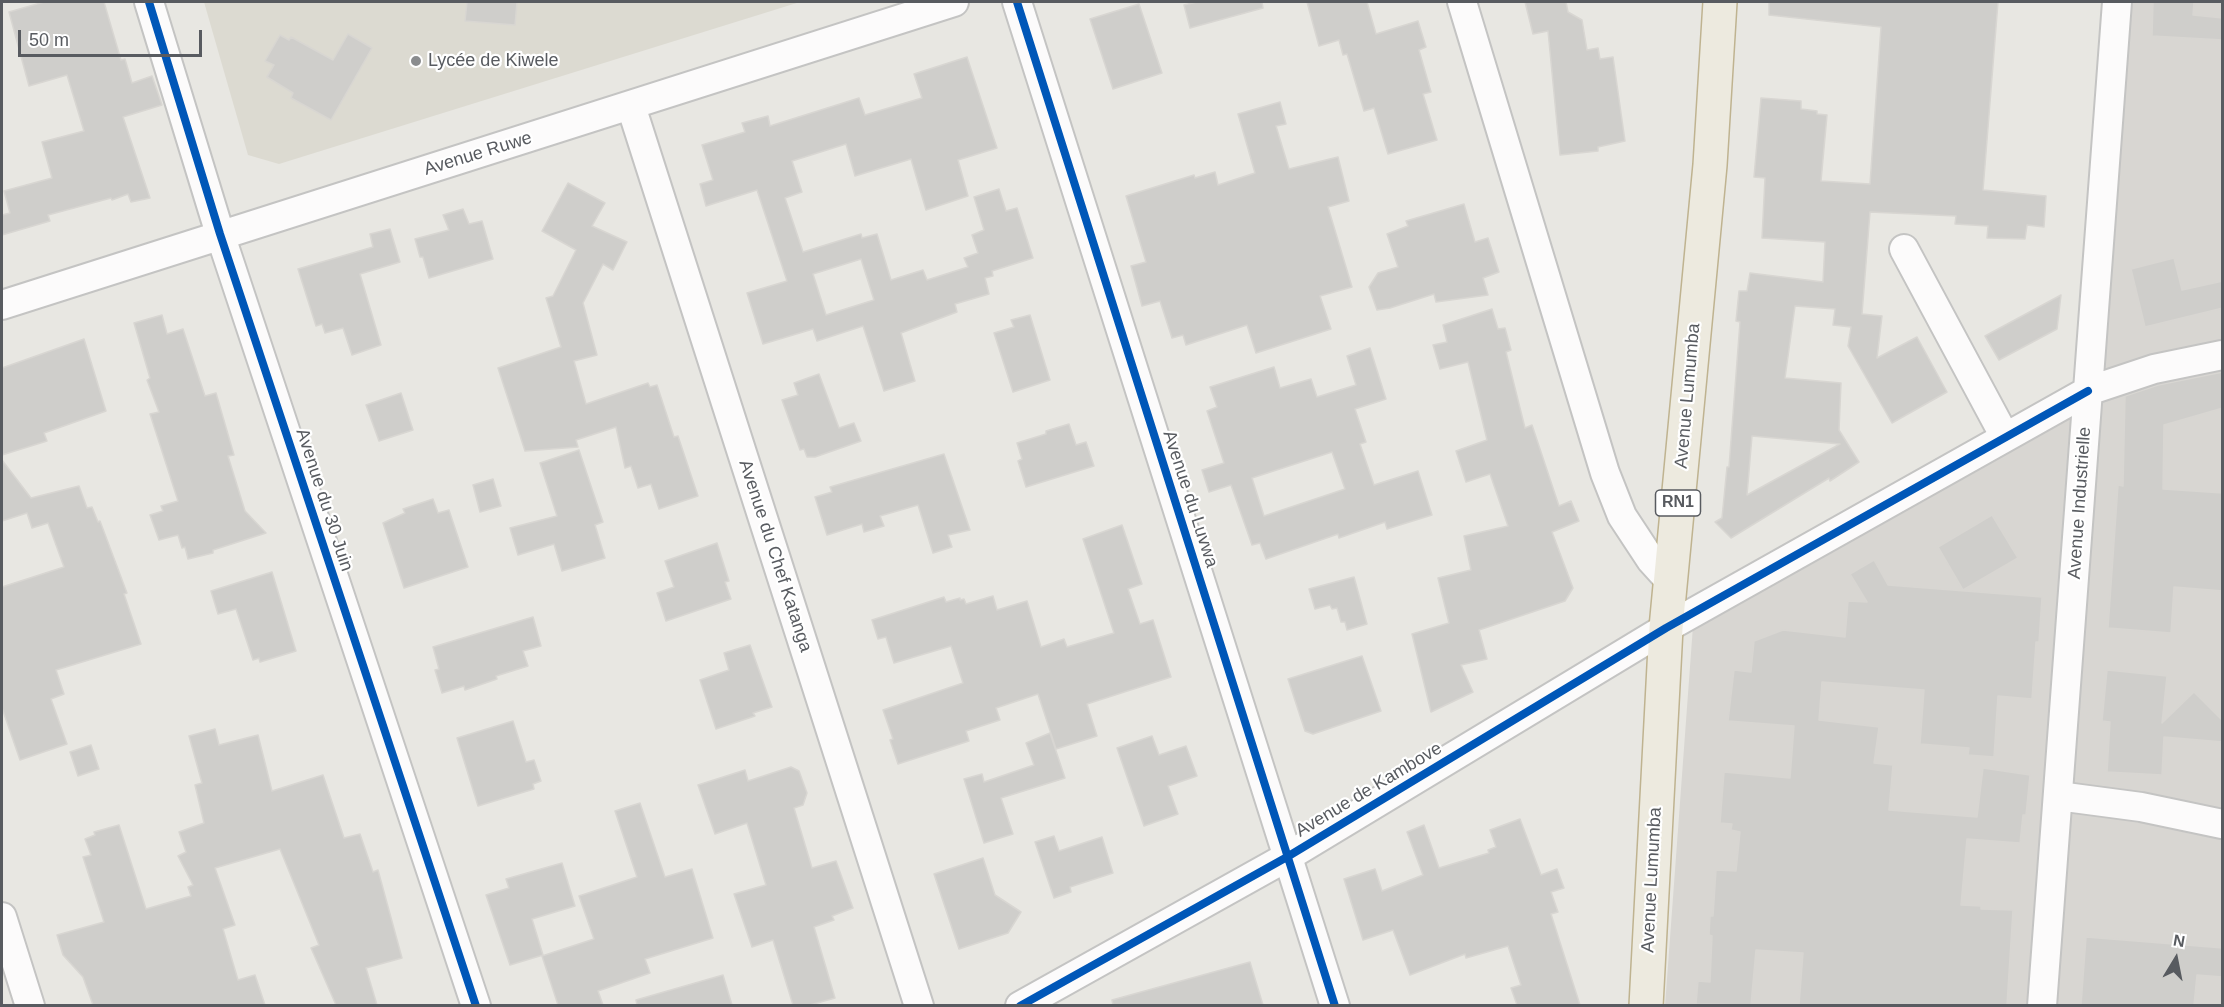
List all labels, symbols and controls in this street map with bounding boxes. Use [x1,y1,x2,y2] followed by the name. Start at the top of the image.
[21,18,206,56] scale bar
[29,30,69,50] text: 50 m
[428,50,558,72] place label: Lycée de Kiwele
[409,54,423,68] marker: Lycée de Kiwele
[421,127,535,181] street label: Avenue Ruwe
[1671,322,1705,470] street label: Avenue Lumumba
[291,426,357,574] street label: Avenue du 30 Juin
[2064,426,2096,580] street label: Avenue Industrielle
[1158,428,1222,570] street label: Avenue du Luvwa
[734,457,816,655] street label: Avenue du Chef Katanga
[1656,490,1700,516] road number: RN1
[1292,738,1446,842] street label: Avenue de Kambove
[1637,807,1667,953] street label: Avenue Lumumba
[2146,929,2206,989] north arrow
[2172,931,2186,950] text: N

